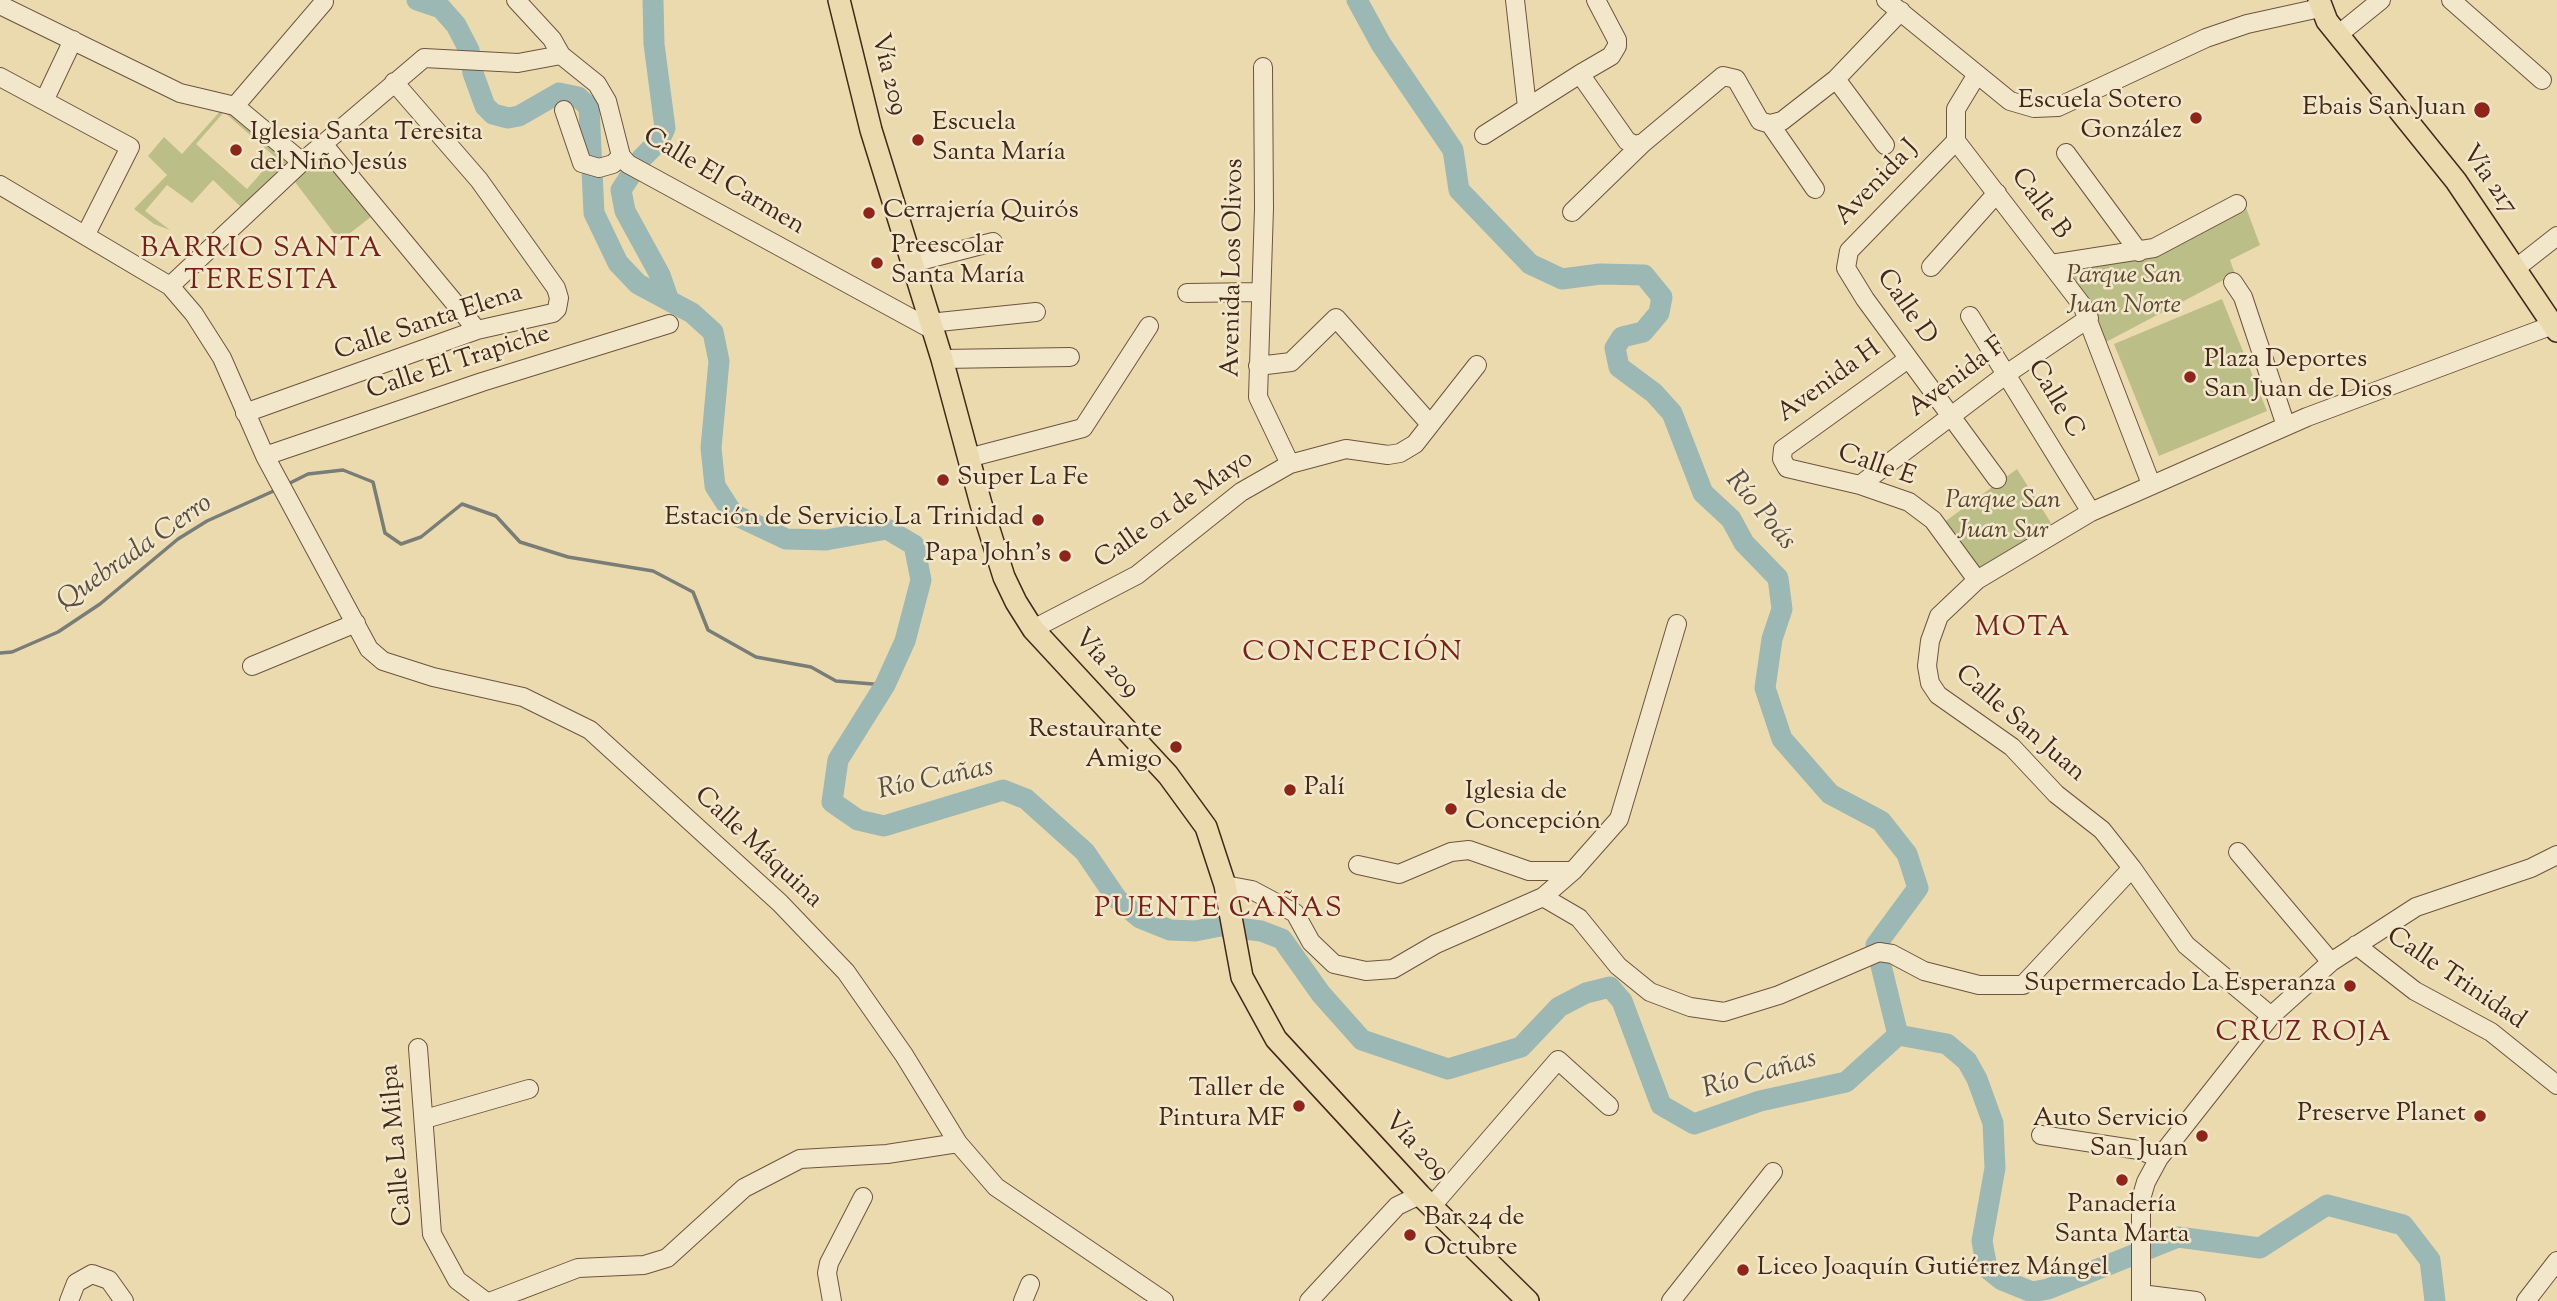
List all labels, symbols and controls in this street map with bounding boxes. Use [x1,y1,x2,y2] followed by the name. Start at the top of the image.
[862,31,912,119] street label: Vía 209
[2018,87,2182,148] place label: Escuela Sotero González
[2302,94,2466,126] place label: Ebais San Juan
[2472,100,2492,120] marker: Ebais San Juan
[932,109,1066,170] place label: Escuela Santa María
[2188,110,2204,126] marker: Escuela Sotero González
[250,119,483,180] place label: Iglesia Santa Teresita del Niño Jesús
[636,122,810,244] street label: Calle El Carmen
[910,132,926,148] marker: Escuela Santa María
[1830,135,1926,233] street label: Avenida J
[2453,140,2523,222] street label: Vía 217
[228,142,244,158] marker: Iglesia Santa Teresita del Niño Jesús
[1217,158,1253,378] street label: Avenida Los Olivos
[2002,163,2076,247] street label: Calle B
[883,197,1079,229] place label: Cerrajería Quirós
[861,205,877,221] marker: Cerrajería Quirós
[891,232,1025,294] place label: Preescolar Santa María
[142,234,382,300] district label: BARRIO SANTA TERESITA
[869,255,885,271] marker: Preescolar Santa María
[2066,262,2182,324] park label: Parque San Juan Norte
[1868,264,1942,352] street label: Calle D
[331,279,527,369] street label: Calle Santa Elena
[363,320,555,408] street label: Calle El Trapiche
[1903,332,2013,426] street label: Avenida F
[1772,335,1888,431] street label: Avenida H
[2204,346,2392,408] place label: Plaza Deportes San Juan de Dios
[2019,355,2089,445] street label: Calle C
[2182,369,2198,385] marker: Plaza Deportes San Juan de Dios
[1833,439,1919,495] street label: Calle E
[1090,445,1260,577] street label: Calle 01 de Mayo
[957,464,1089,496] place label: Super La Fe
[1716,466,1802,558] water label: Río Poás
[935,472,951,488] marker: Super La Fe
[1945,487,2061,548] park label: Parque San Juan Sur
[52,488,220,620] water label: Quebrada Cerro
[664,504,1024,536] place label: Estación de Servicio La Trinidad
[1030,512,1046,528] marker: Estación de Servicio La Trinidad
[925,540,1051,572] place label: Papa John's
[1057,548,1073,564] marker: Papa John's
[1975,613,2071,647] district label: MOTA
[1065,624,1145,706] street label: Vía 209
[1244,638,1462,672] district label: CONCEPCIÓN
[1947,660,2091,790] street label: Calle San Juan
[1028,716,1162,778] place label: Restaurante Amigo
[1168,739,1184,755] marker: Restaurante Amigo
[875,752,997,810] water label: Río Cañas
[1304,774,1345,806] place label: Palí
[1465,778,1601,840] place label: Iglesia de Concepción
[686,782,828,916] street label: Calle Máquina
[1282,782,1298,798] marker: Palí
[1443,801,1459,817] marker: Iglesia de Concepción
[1096,894,1342,928] district label: PUENTE CAÑAS
[2379,922,2531,1038] street label: Calle Trinidad
[2024,970,2336,1002] place label: Supermercado La Esperanza
[2342,978,2358,994] marker: Supermercado La Esperanza
[2217,1018,2391,1052] district label: CRUZ ROJA
[1699,1044,1821,1108] water label: Río Cañas
[376,1063,422,1227] street label: Calle La Milpa
[1159,1075,1285,1136] place label: Taller de Pintura MF
[1291,1098,1307,1114] marker: Taller de Pintura MF
[2297,1100,2466,1132] place label: Preserve Planet
[2033,1105,2188,1166] place label: Auto Servicio San Juan
[1375,1107,1455,1189] street label: Vía 209
[2472,1108,2488,1124] marker: Preserve Planet
[2194,1128,2210,1144] marker: Auto Servicio San Juan
[2114,1172,2130,1188] marker: Panadería Santa Marta
[2054,1191,2190,1252] place label: Panadería Santa Marta
[1424,1204,1525,1266] place label: Bar 24 de Octubre
[1402,1227,1418,1243] marker: Bar 24 de Octubre
[1757,1254,2109,1286] place label: Liceo Joaquín Gutiérrez Mángel
[1735,1262,1751,1278] marker: Liceo Joaquín Gutiérrez Mángel

